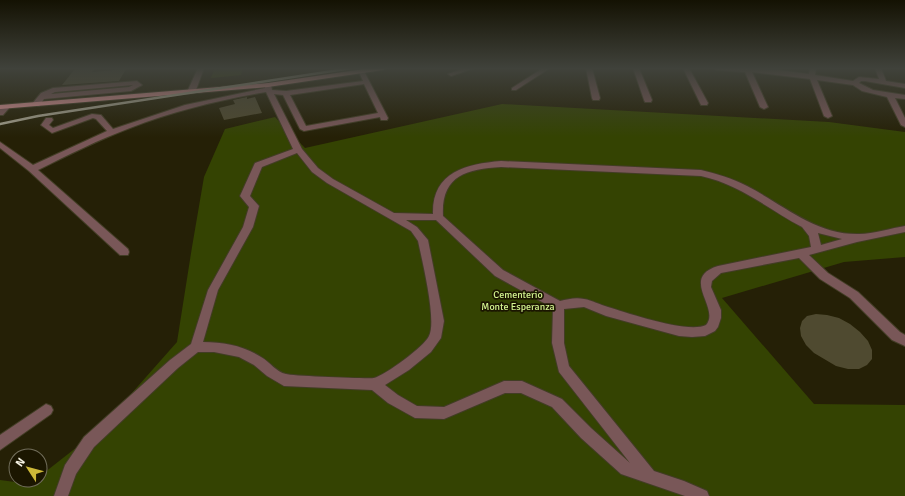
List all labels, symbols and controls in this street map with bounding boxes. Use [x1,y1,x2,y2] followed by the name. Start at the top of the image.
[481,289,555,313] park label: Cementerio Monte Esperanza
[8,448,48,488] north arrow
[13,455,28,469] text: N

